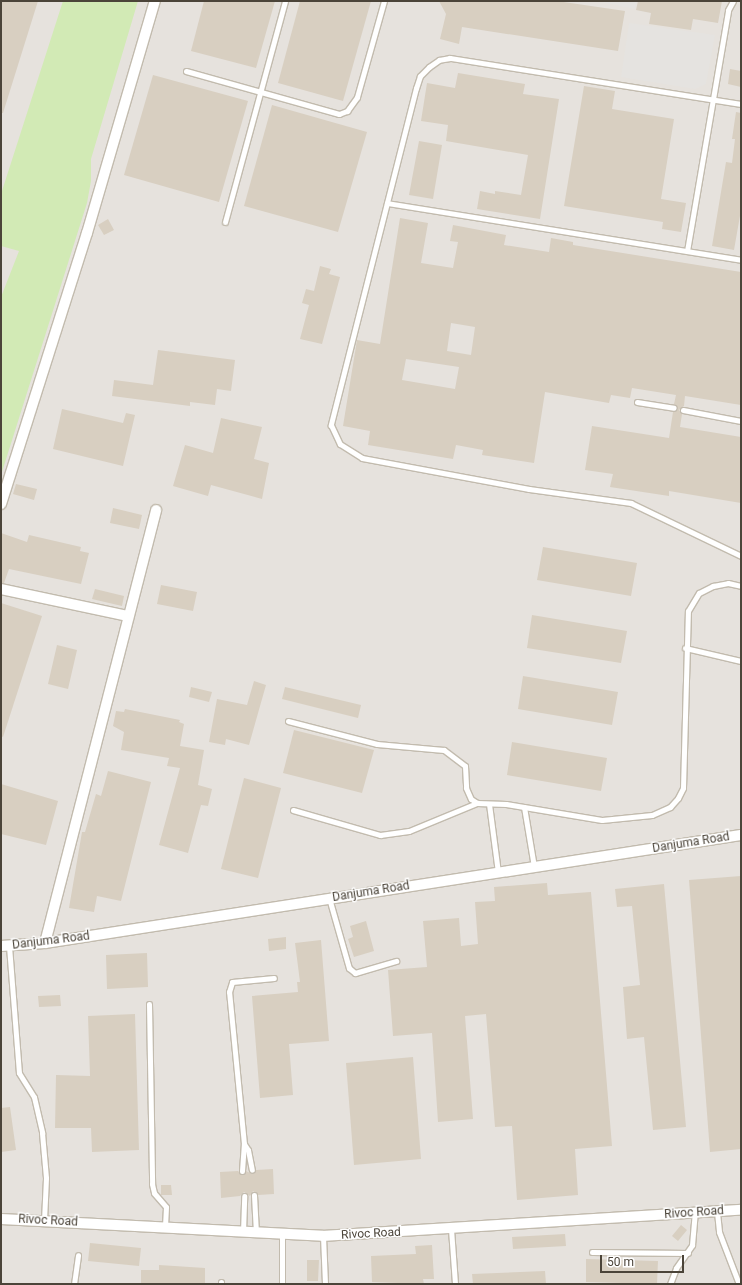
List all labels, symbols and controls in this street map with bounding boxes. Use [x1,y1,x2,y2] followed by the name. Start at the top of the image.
[651,830,731,856] street label: Danjuma Road
[331,879,411,905] street label: Danjuma Road
[11,929,91,953] street label: Danjuma Road
[664,1204,724,1222] street label: Rivoc Road
[18,1212,78,1230] street label: Rivoc Road
[341,1225,401,1243] street label: Rivoc Road
[602,1247,686,1273] scale bar
[607,1255,634,1269] text: 50 m

